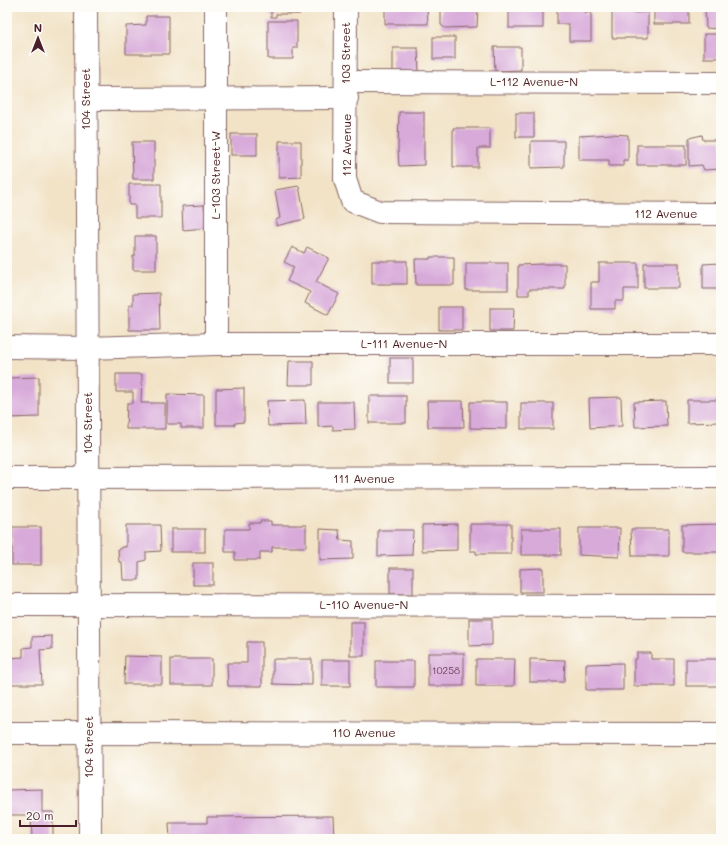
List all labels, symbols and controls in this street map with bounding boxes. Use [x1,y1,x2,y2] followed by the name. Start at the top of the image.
[18,18,58,58] north arrow
[34,20,42,35] text: N
[337,22,353,84] street label: 103 Street
[77,68,93,130] street label: 104 Street
[490,73,578,89] street label: L-112 Avenue-N
[338,114,354,176] street label: 112 Avenue
[207,131,223,219] street label: L-103 Street-W
[635,205,697,221] street label: 112 Avenue
[361,335,447,351] street label: L-111 Avenue-N
[79,392,95,454] street label: 104 Street
[333,470,395,486] street label: 111 Avenue
[320,596,408,612] street label: L-110 Avenue-N
[432,663,460,677] house number: 10258
[80,716,96,778] street label: 104 Street
[332,724,396,740] street label: 110 Avenue
[20,802,76,828] scale bar
[26,807,54,823] text: 20 m

